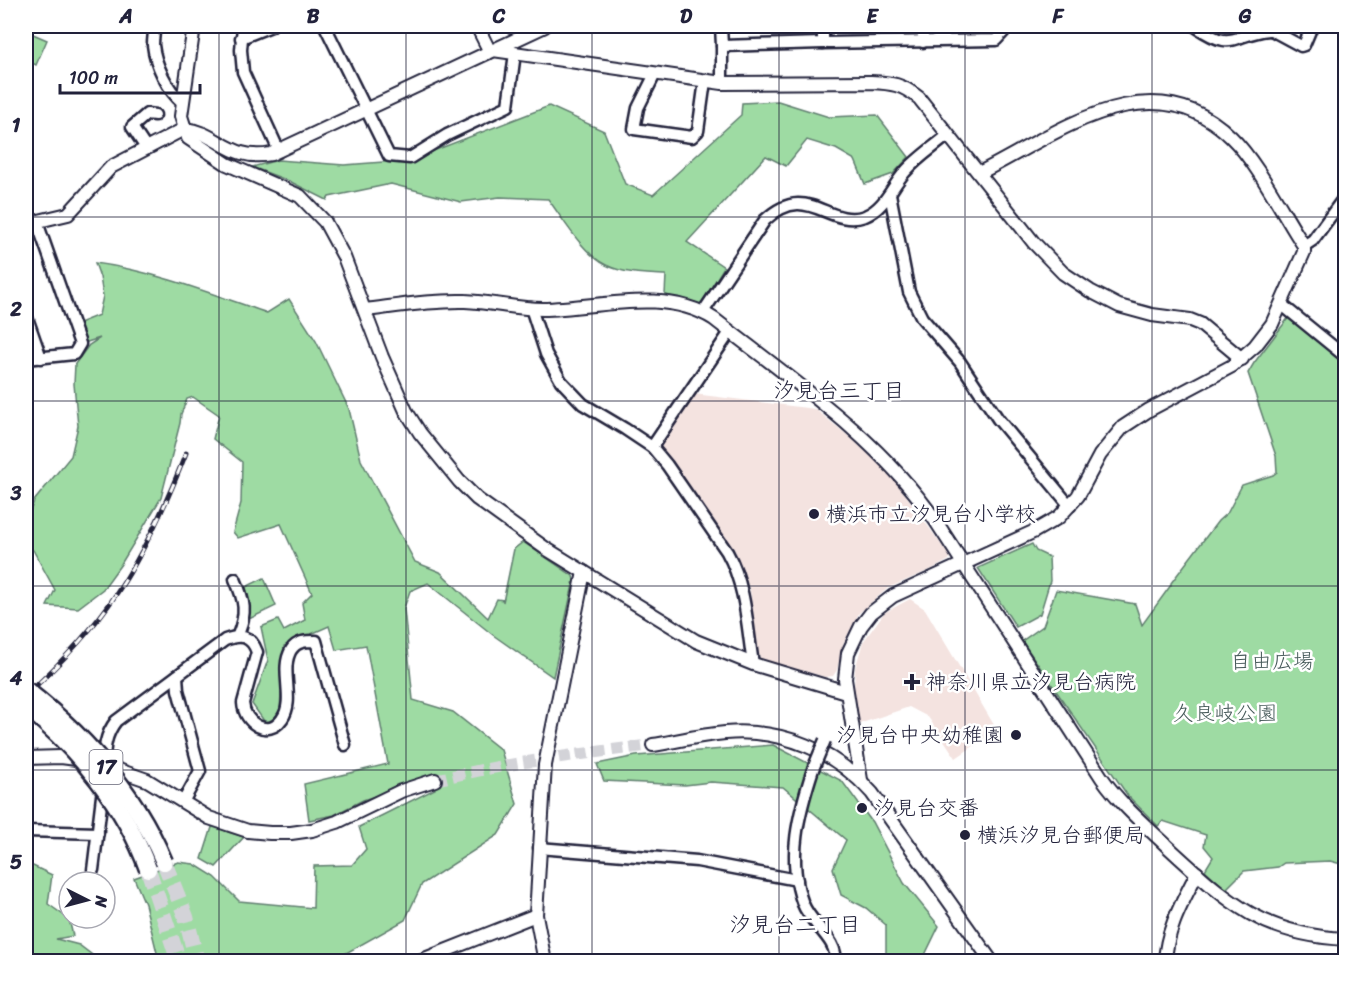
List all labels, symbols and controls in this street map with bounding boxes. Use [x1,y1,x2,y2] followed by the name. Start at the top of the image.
[118,0,133,34] text: A
[307,0,320,34] text: B
[492,0,506,34] text: C
[680,0,693,34] text: D
[866,0,879,34] text: E
[1052,0,1065,34] text: F
[1238,0,1252,34] text: G
[60,57,200,95] scale bar
[69,62,118,94] text: 100 m
[12,108,21,143] text: 1
[9,292,22,327] text: 2
[773,371,905,410] district label: 汐見台三丁目
[10,476,22,511] text: 3
[826,495,1036,533] place label: 横浜市立汐見台小学校
[807,507,821,521] marker: 横浜市立汐見台小学校
[1230,642,1314,680] park label: 自由広場
[9,661,23,696] text: 4
[926,663,1136,701] place label: 神奈川県立汐見台病院
[903,673,921,691] marker: 神奈川県立汐見台病院
[1173,694,1278,732] park label: 久良岐公園
[836,716,1004,754] place label: 汐見台中央幼稚園
[1009,728,1023,742] marker: 汐見台中央幼稚園
[90,750,122,784] road number: 17
[874,789,979,827] place label: 汐見台交番
[855,801,869,815] marker: 汐見台交番
[977,816,1145,854] place label: 横浜汐見台郵便局
[958,828,972,842] marker: 横浜汐見台郵便局
[10,845,22,880] text: 5
[57,870,117,930] north arrow
[86,893,117,909] text: N
[729,905,861,944] district label: 汐見台二丁目

